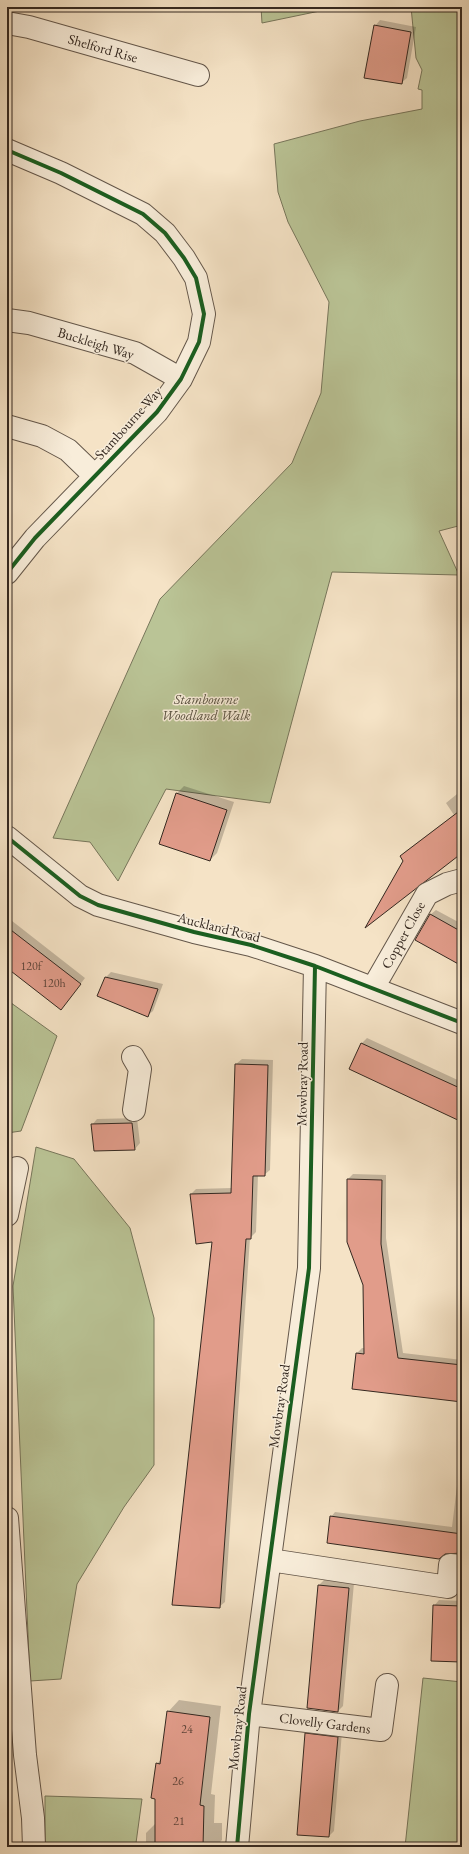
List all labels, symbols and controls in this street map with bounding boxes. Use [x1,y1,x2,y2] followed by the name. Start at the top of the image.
[66,29,140,67] street label: Shelford Rise
[55,323,137,363] street label: Buckleigh Way
[90,382,166,463] street label: Stambourne Way
[162,690,251,724] park label: Stambourne Woodland Walk
[377,898,429,972] street label: Copper Close
[175,908,263,946] street label: Auckland Road
[20,958,44,974] house number: 120f
[42,975,66,991] house number: 120h
[292,1041,312,1126] street label: Mowbray Road
[264,1362,294,1449] street label: Mowbray Road
[224,1684,250,1771] street label: Mowbray Road
[278,1708,372,1738] street label: Clovelly Gardens
[181,1721,193,1737] house number: 24
[172,1773,184,1789] house number: 26
[173,1813,185,1829] house number: 21

